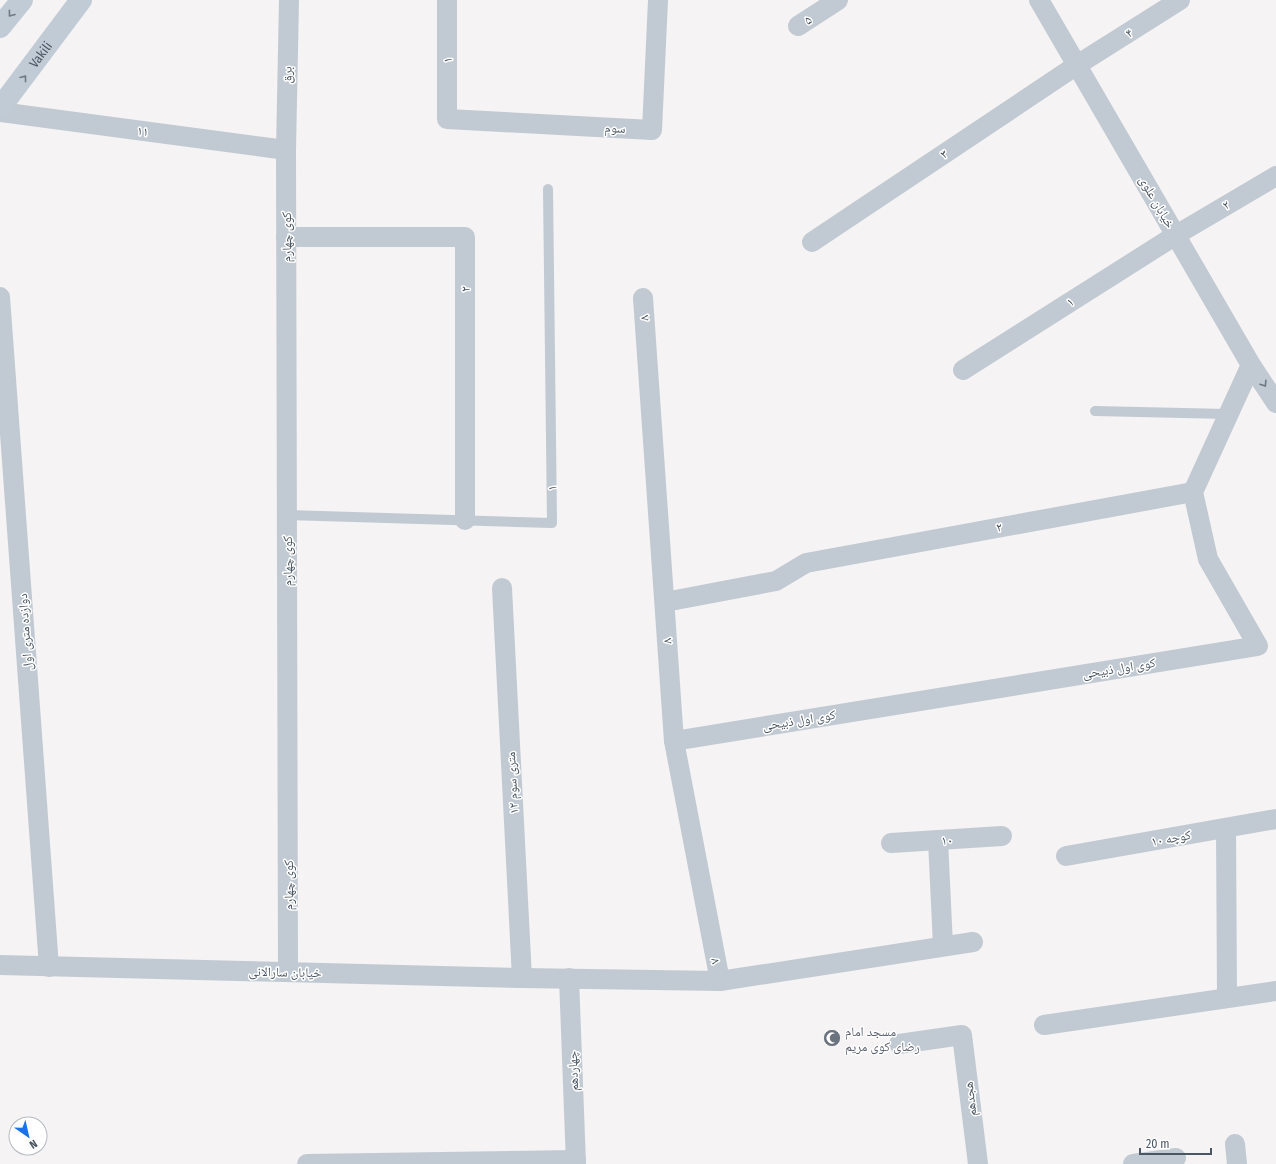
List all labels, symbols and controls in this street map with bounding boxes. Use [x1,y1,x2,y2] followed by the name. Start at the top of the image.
[8,10,16,17] one-way arrow
[801,12,815,28] street label: ۵
[1122,25,1136,41] street label: ۴
[26,38,55,70] street label: Vakili
[440,57,455,63] street label: ۱
[279,66,296,84] street label: برق
[19,75,26,82] one-way arrow
[604,120,626,137] street label: سوم
[136,123,150,139] street label: ۱۱
[937,146,951,162] street label: ۳
[1135,173,1178,231] street label: خیابان علوی
[1220,197,1233,213] street label: ۲
[279,211,295,262] street label: کوی چهارم
[458,286,473,292] street label: ۲
[1064,294,1076,310] street label: ۱
[636,314,652,321] street label: ۸
[1259,380,1266,387] one-way arrow
[544,485,560,491] street label: ۱
[995,519,1003,535] street label: ۲
[280,535,296,586] street label: کوی چهارم
[15,593,36,671] street label: دوازده متری اول
[659,637,675,644] street label: ۸
[1081,655,1157,682] street label: کوی اول ذبیحی
[761,707,837,734] street label: کوی اول ذبیحی
[503,751,522,815] street label: ۱۲ متری سوم
[1150,827,1193,850] street label: کوچه ۱۰
[941,832,953,848] street label: ۱۰
[281,859,297,910] street label: کوی چهارم
[708,957,724,965] street label: ۸
[248,964,322,981] street label: خیابان سارالانی
[845,1024,920,1055] place label: مسجد امام رضای کوی مریم
[822,1028,842,1048] mosque icon: مسجد امام رضای کوی مریم
[565,1051,582,1091] street label: چهاردهم
[960,1081,981,1117] street label: هجدهم
[8,1116,48,1156] north arrow
[1140,1130,1211,1156] scale bar
[27,1137,40,1151] text: N
[1146,1137,1170,1151] text: 20 m

